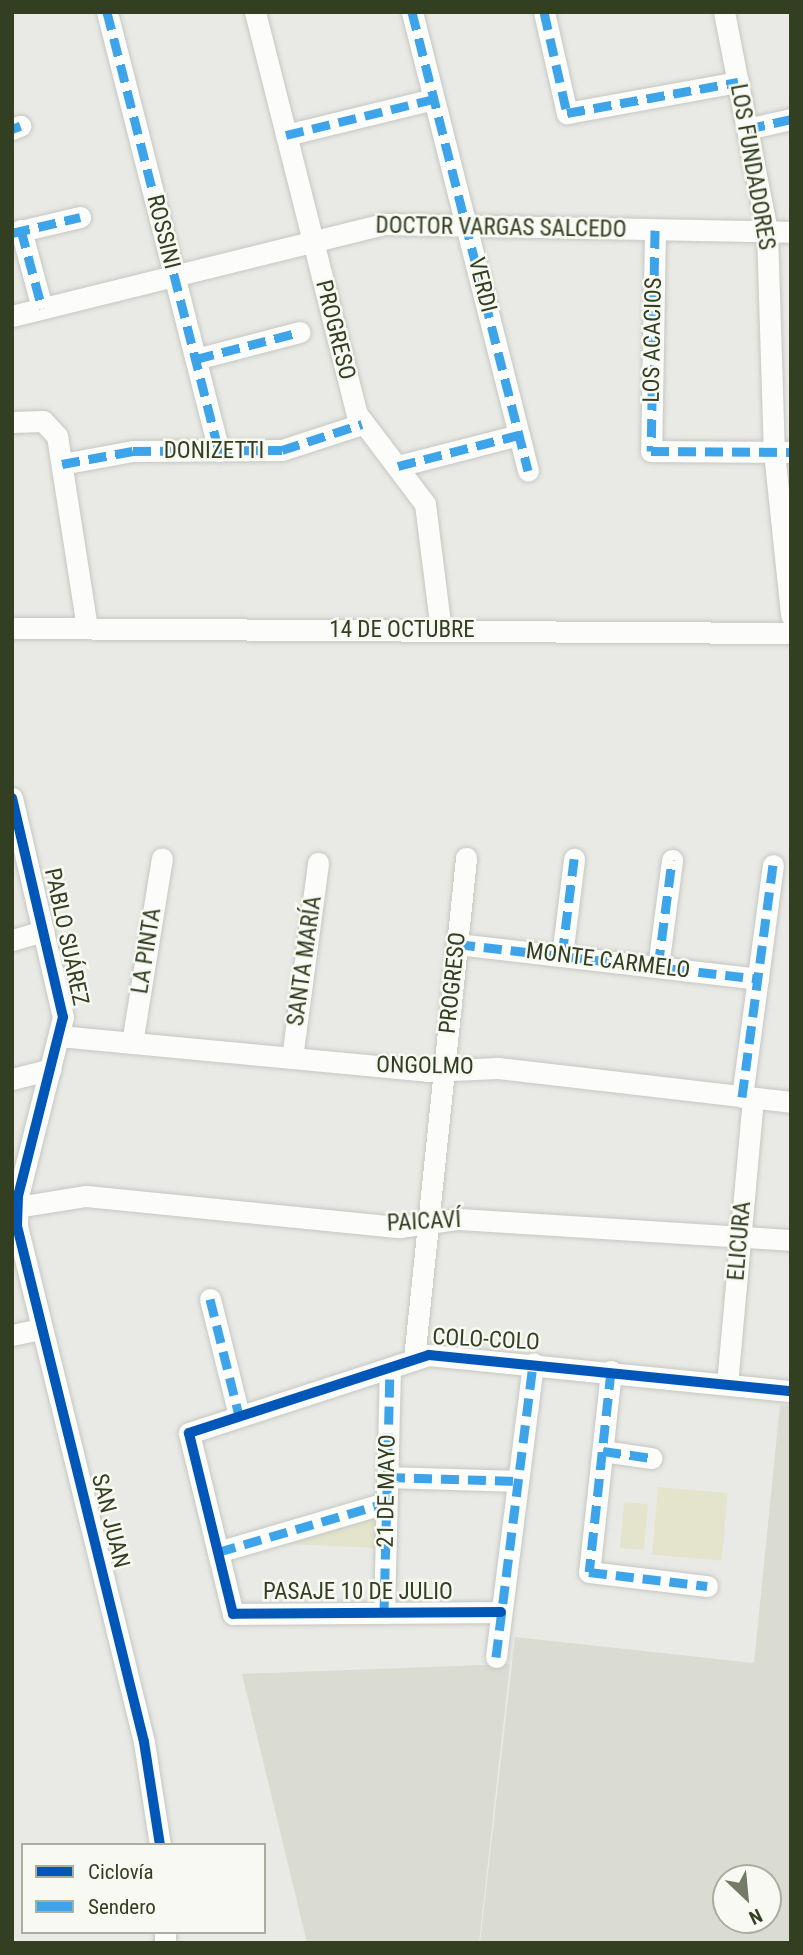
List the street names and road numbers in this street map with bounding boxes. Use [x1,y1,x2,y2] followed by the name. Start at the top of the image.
[724,82,780,252] street label: LOS FUNDADORES
[140,192,186,272] street label: ROSSINI
[375,212,627,244] street label: DOCTOR VARGAS SALCEDO
[462,255,502,315] street label: VERDI
[309,277,361,383] street label: PROGRESO
[638,277,668,403] street label: LOS ACACIOS
[164,437,264,465] street label: DONIZETTI
[329,616,475,644] street label: 14 DE OCTUBRE
[38,866,94,1008] street label: PABLO SUÁREZ
[282,894,328,1028] street label: SANTA MARÍA
[127,906,167,996] street label: LA PINTA
[434,931,472,1035] street label: PROGRESO
[524,937,692,985] street label: MONTE CARMELO
[376,1051,474,1081] street label: ONGOLMO
[723,1200,757,1282] street label: ELICURA
[386,1206,462,1238] street label: PAICAVÍ
[432,1323,540,1357] street label: COLO-COLO
[372,1434,402,1548] street label: 21 DE MAYO
[85,1471,135,1571] street label: SAN JUAN
[263,1578,453,1606] street label: PASAJE 10 DE JULIO

